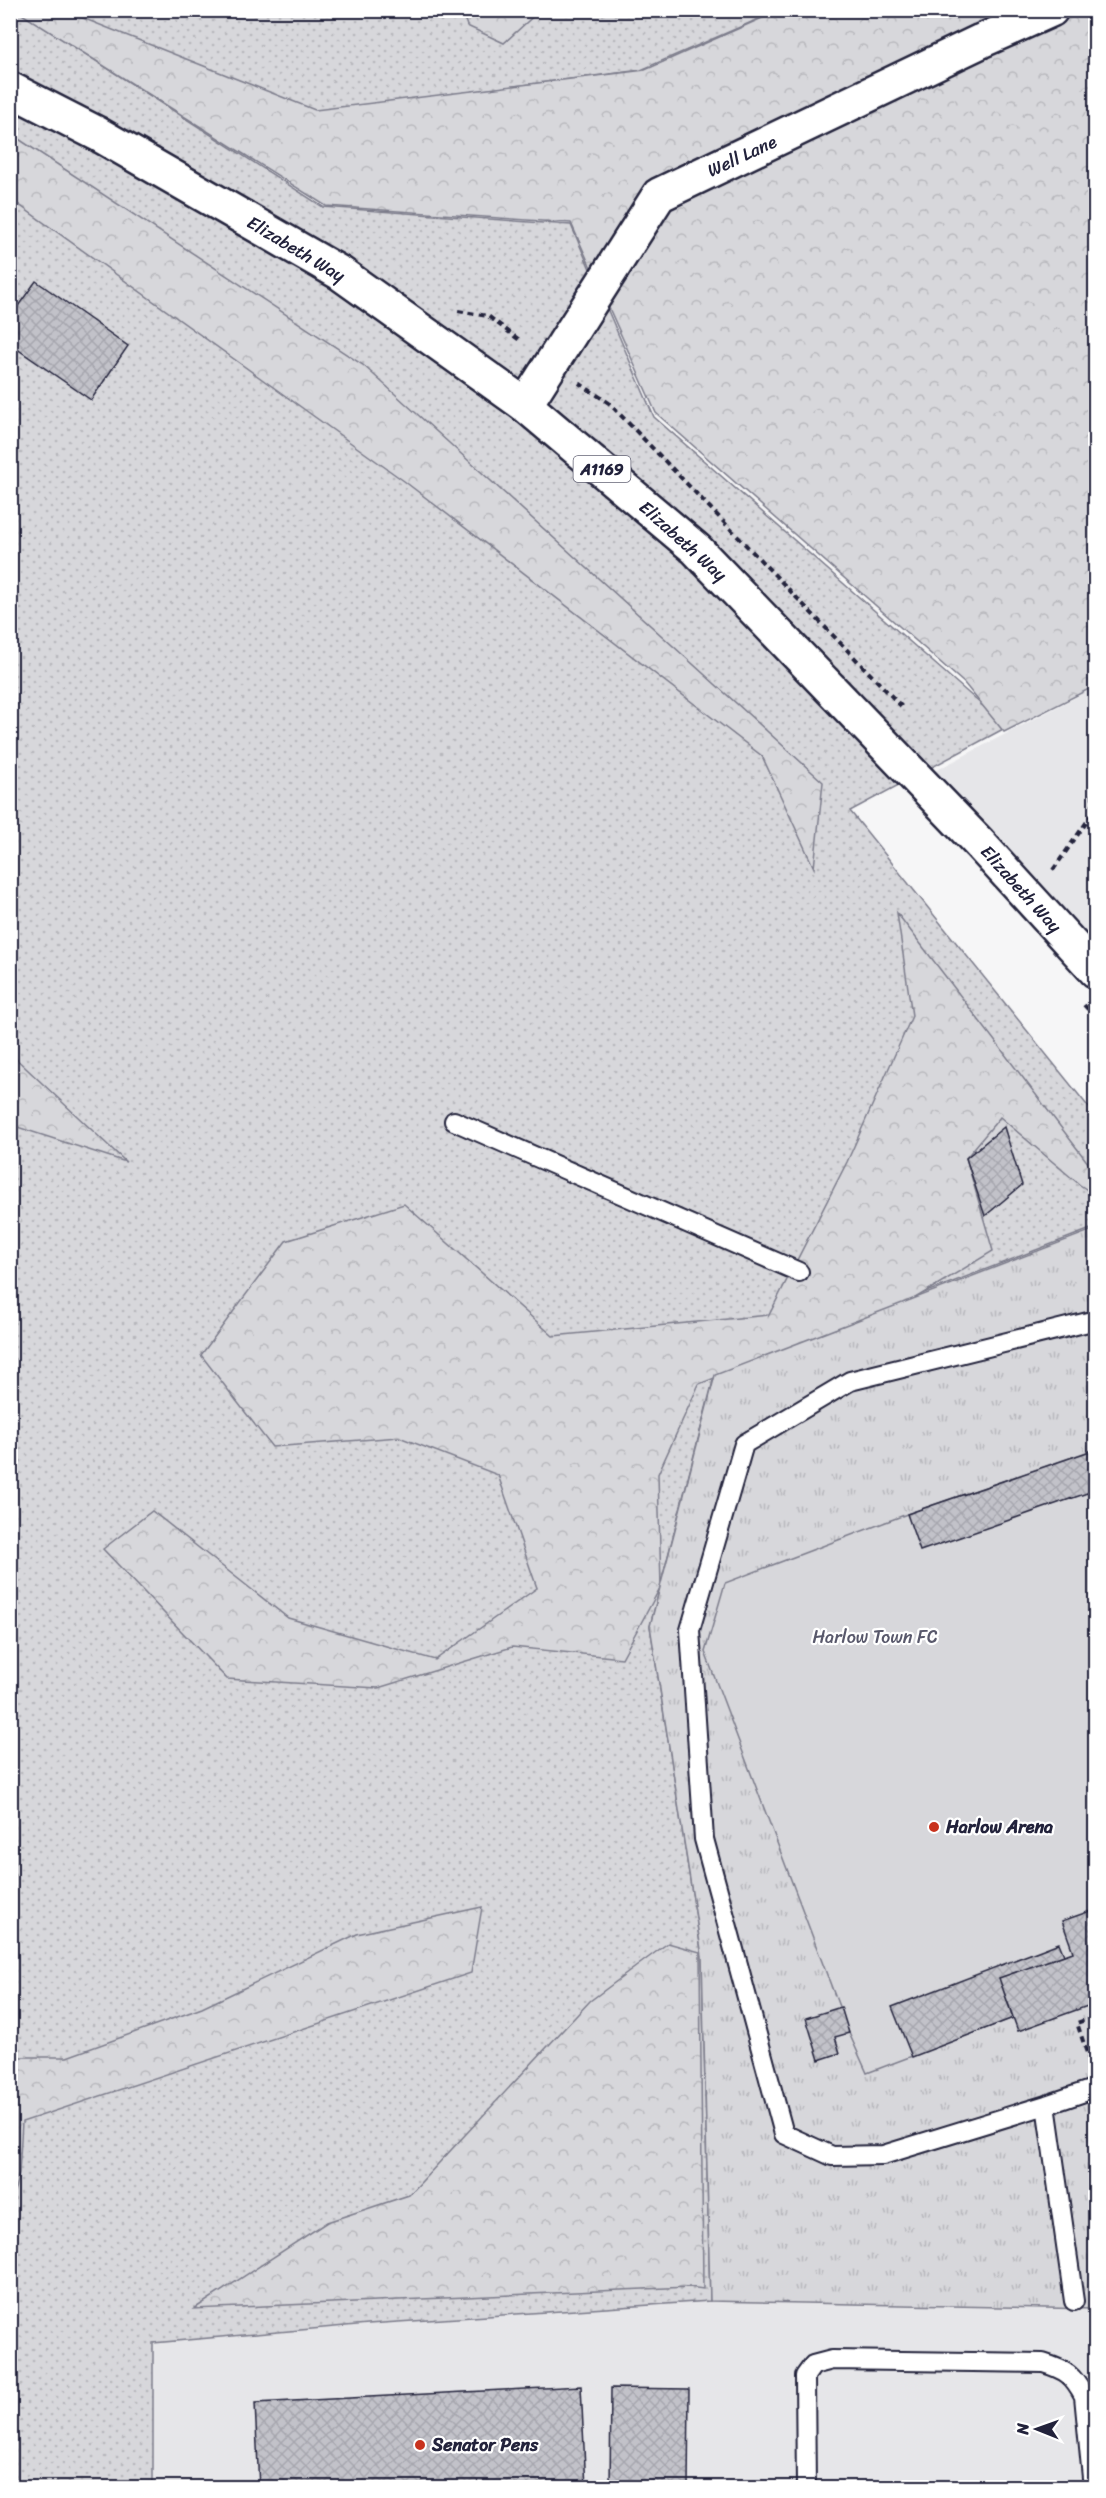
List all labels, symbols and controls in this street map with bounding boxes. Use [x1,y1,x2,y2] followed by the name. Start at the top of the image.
[702,126,783,186] street label: Well Lane
[241,207,352,291] street label: Elizabeth Way
[574,456,630,482] road number: A1169
[631,492,735,590] street label: Elizabeth Way
[972,837,1070,941] street label: Elizabeth Way
[812,1621,938,1653] park label: Harlow Town FC
[945,1811,1053,1843] place label: Harlow Arena
[927,1820,941,1834] marker: Harlow Arena
[1007,2399,1067,2459] north arrow
[1008,2422,1037,2436] text: N
[431,2429,539,2461] place label: Senator Pens
[413,2438,427,2452] marker: Senator Pens

